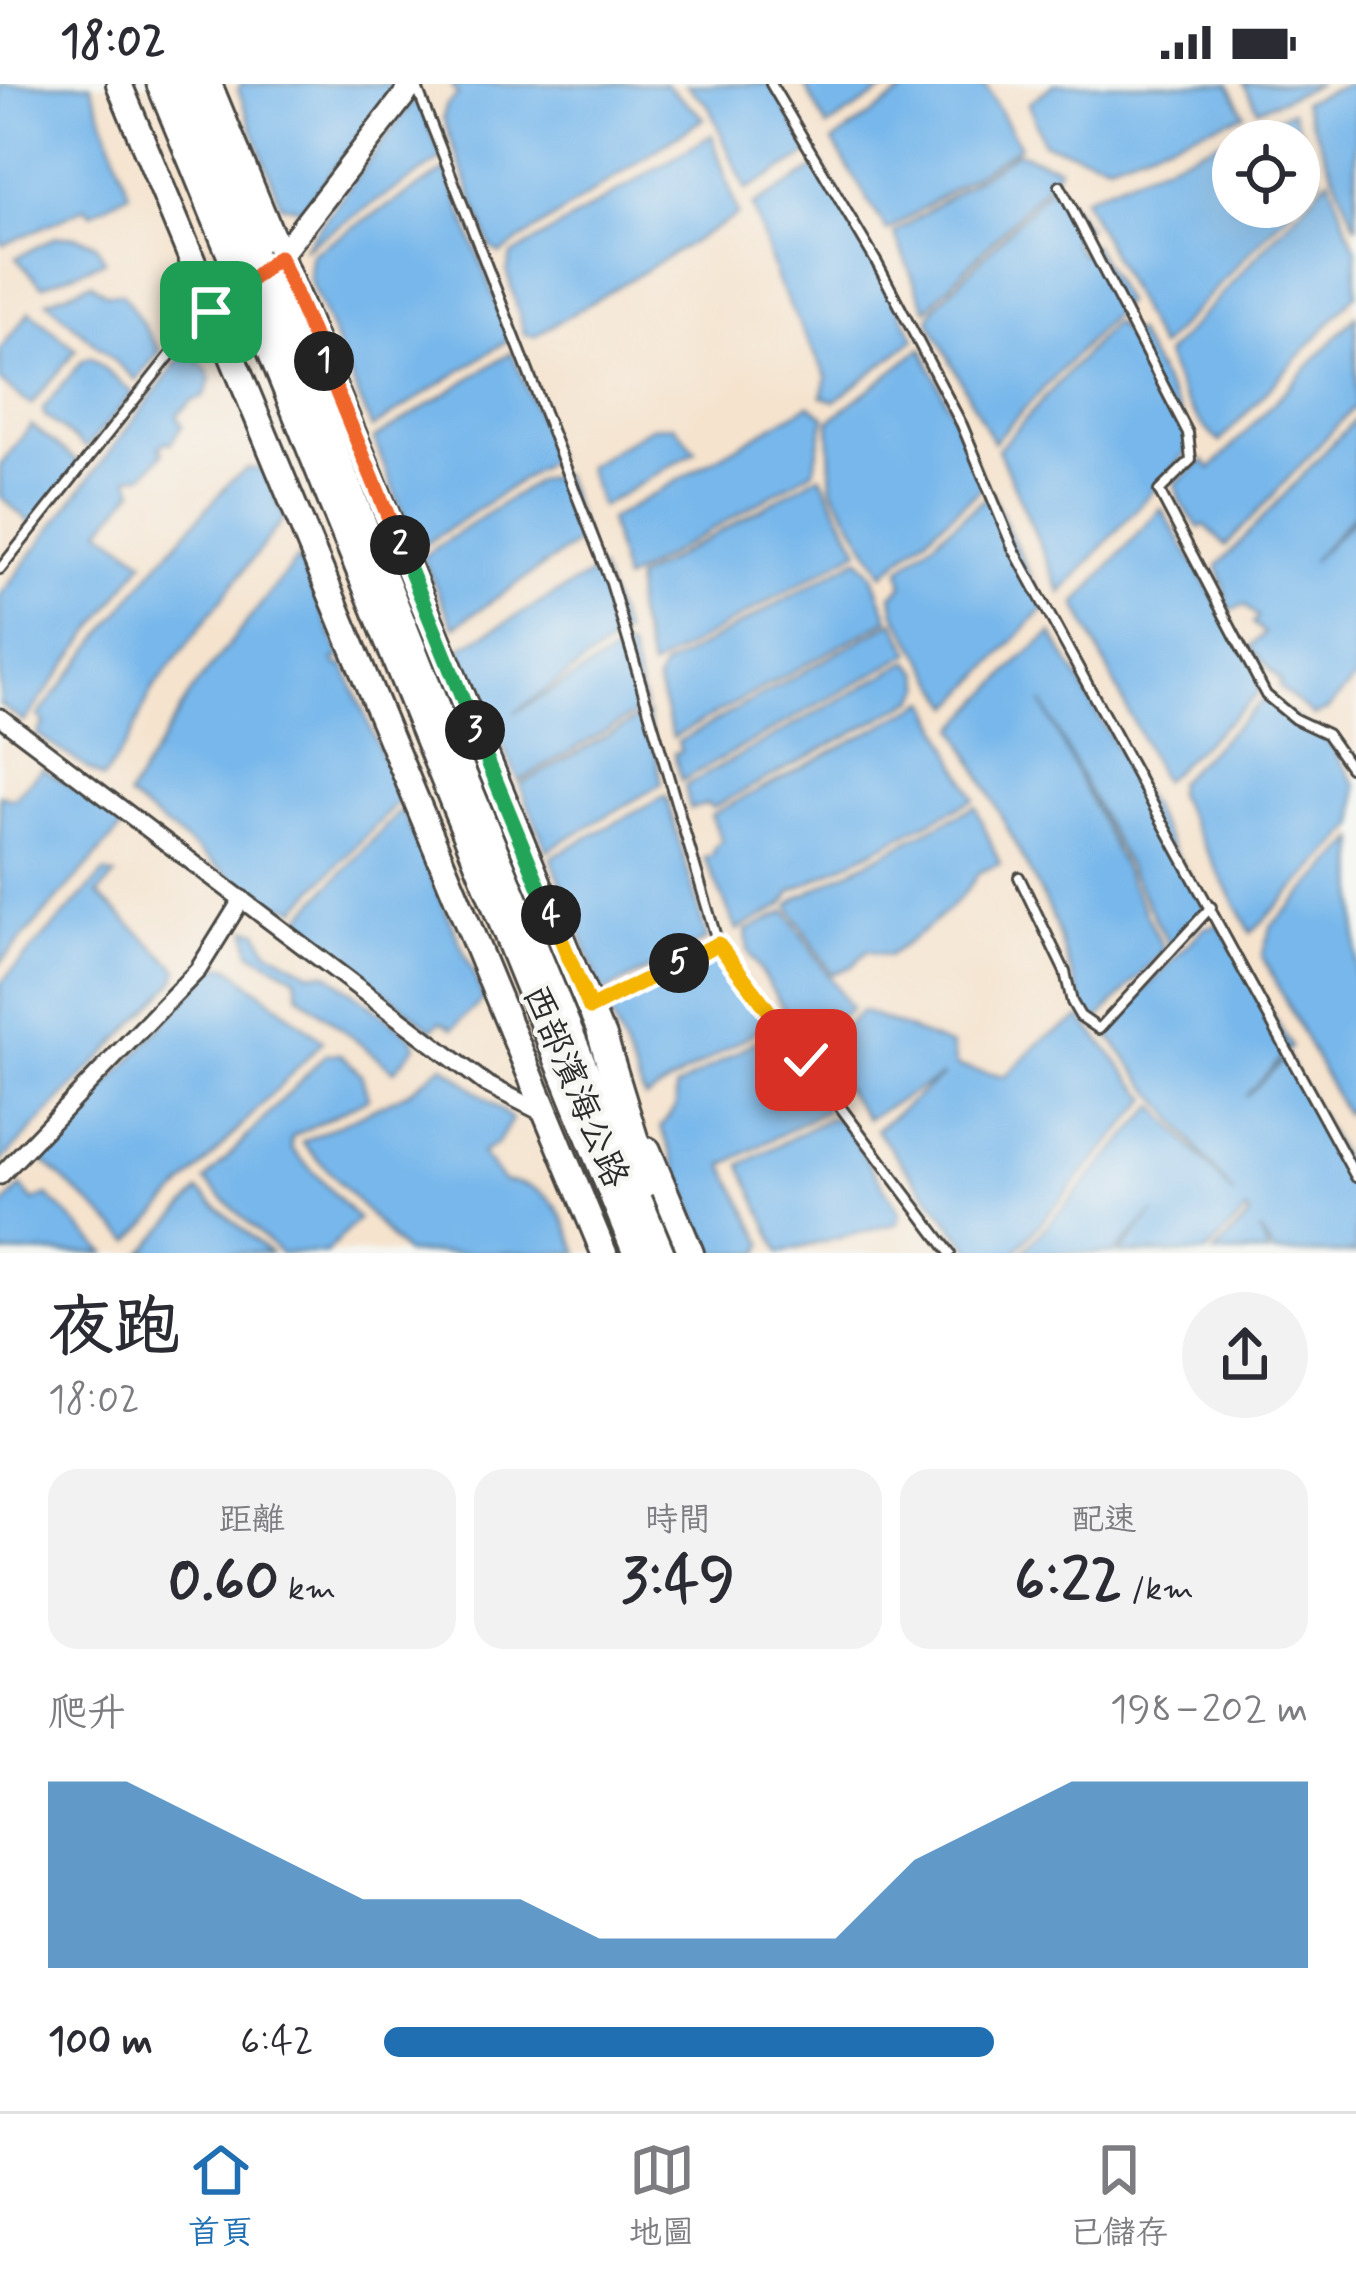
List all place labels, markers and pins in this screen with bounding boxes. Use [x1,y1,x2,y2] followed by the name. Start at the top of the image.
[160,261,262,363] pin
[294,331,354,391] pin: 1
[370,515,430,575] pin: 2
[445,700,505,760] pin: 3
[521,885,581,945] pin: 4
[649,933,709,993] pin: 5
[755,1009,857,1111] pin

